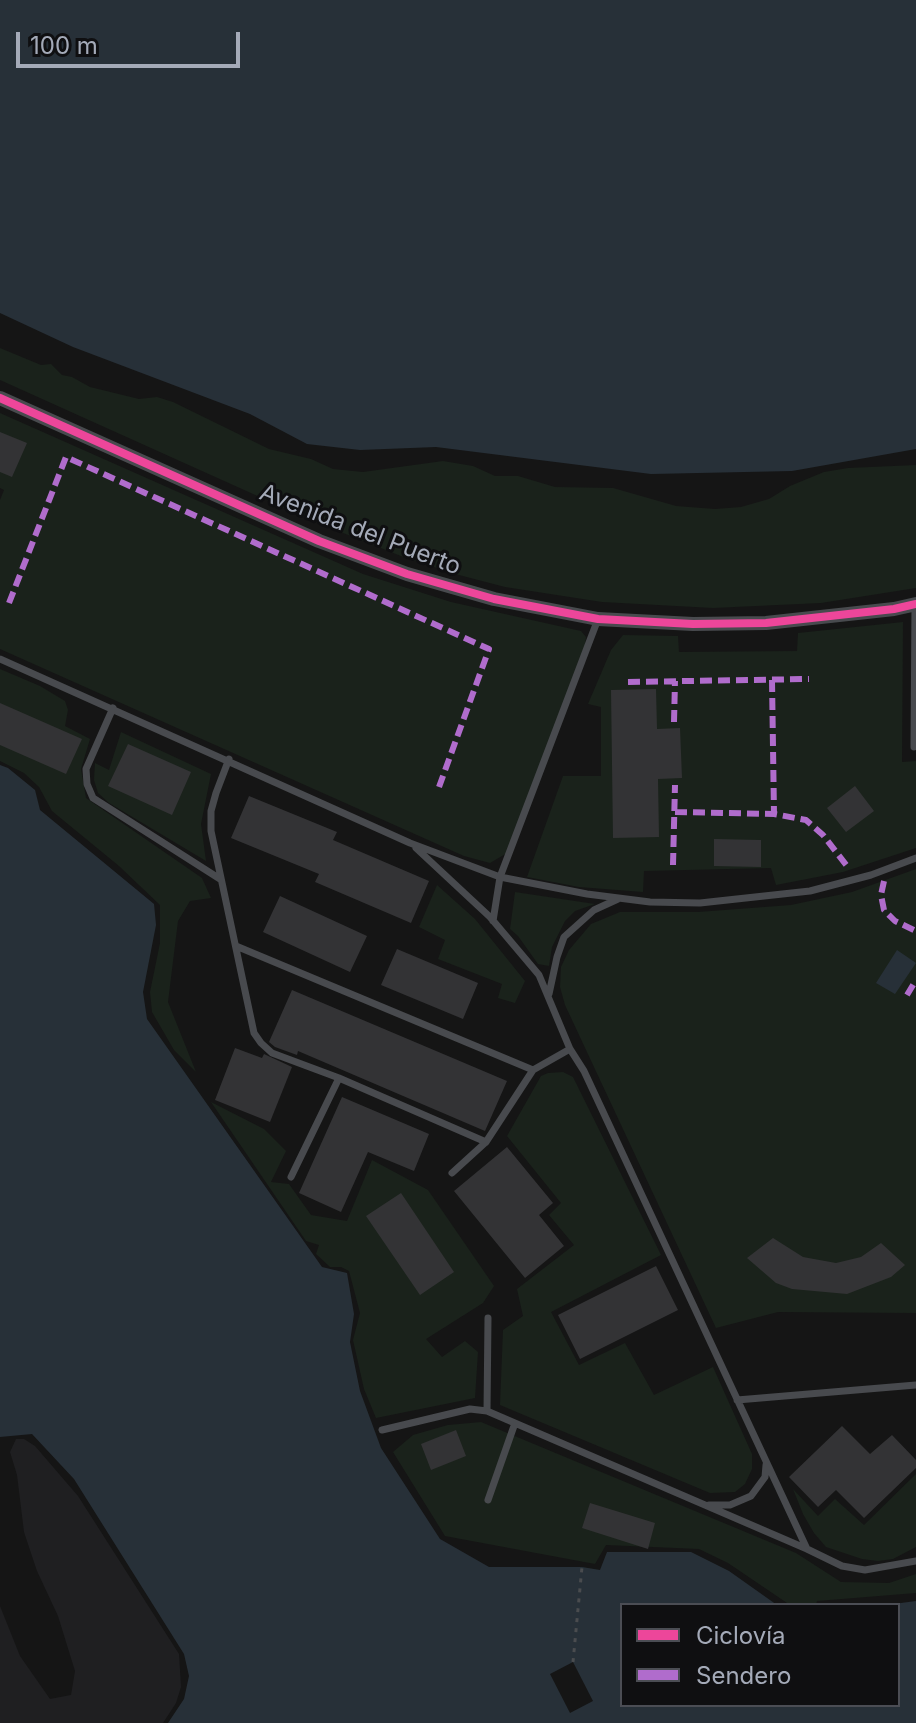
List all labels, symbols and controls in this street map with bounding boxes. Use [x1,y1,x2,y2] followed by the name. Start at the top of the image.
[20,16,244,66] scale bar
[30,31,98,60] text: 100 m
[255,478,465,582] street label: Avenida del Puerto
[620,1603,900,1707] legend
[696,1621,786,1650] text: Ciclovía
[696,1661,791,1690] text: Sendero

